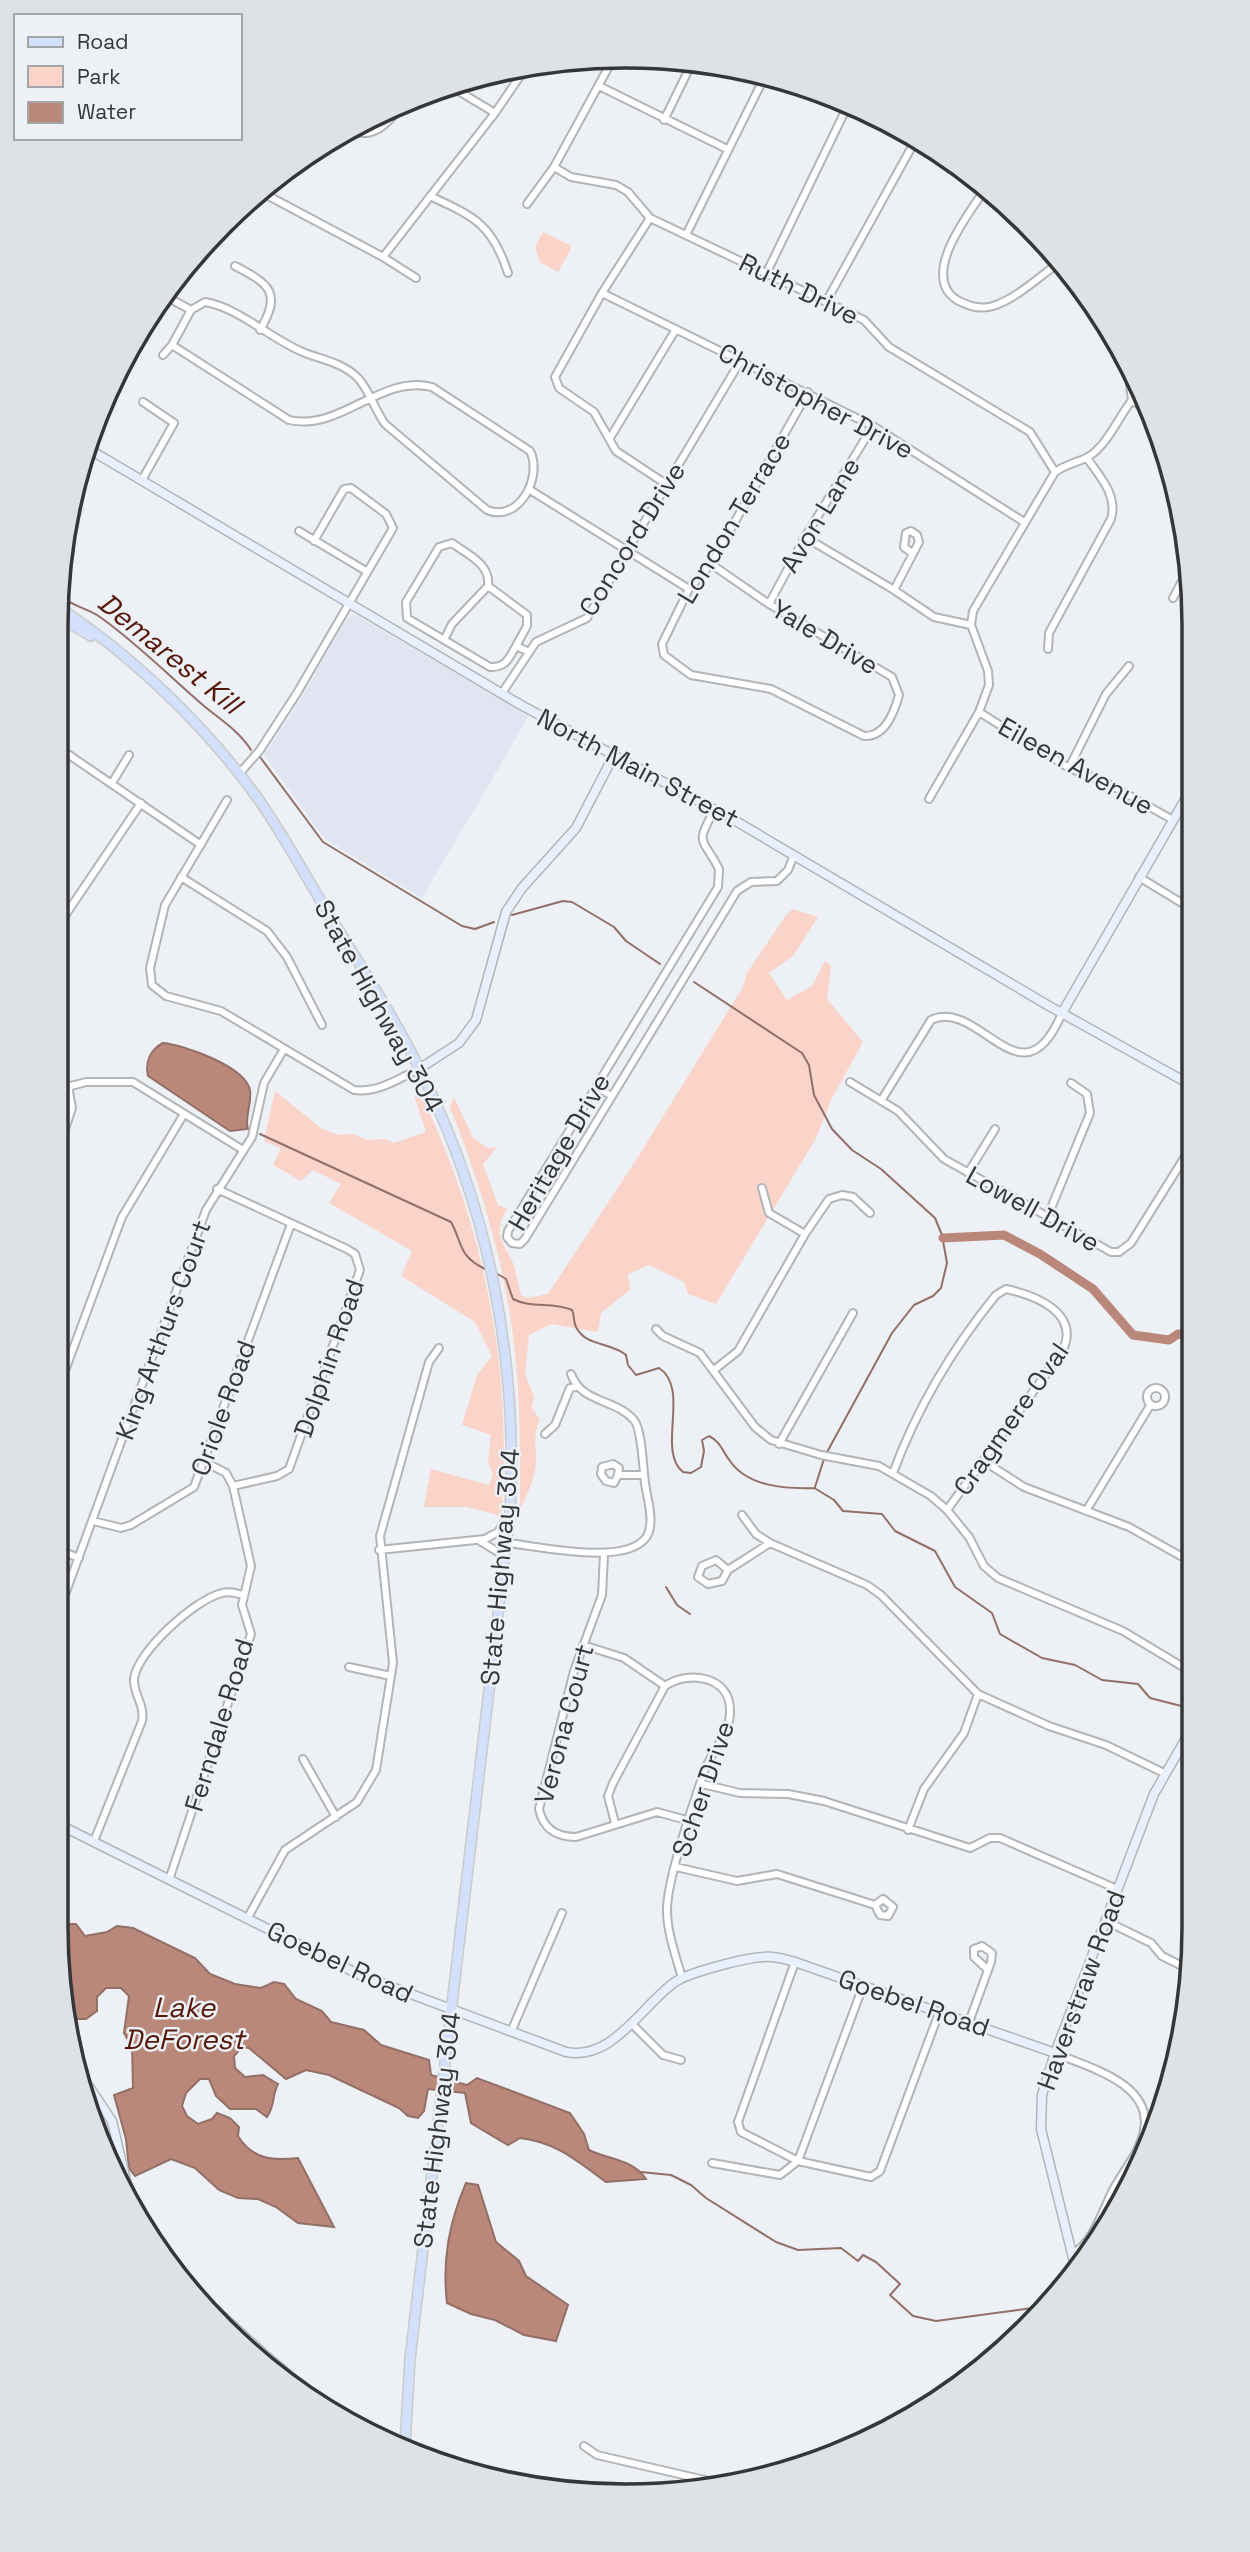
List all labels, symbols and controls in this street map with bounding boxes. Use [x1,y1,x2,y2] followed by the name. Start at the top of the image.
[14,14,242,140] legend
[77,28,129,55] text: Road
[77,63,121,90] text: Park
[77,98,136,125] text: Water
[733,245,865,333] street label: Ruth Drive
[712,335,920,467] street label: Christopher Drive
[670,426,798,610] street label: London Terrace
[772,451,868,579] street label: Avon Lane
[571,456,693,622] street label: Concord Drive
[91,584,251,724] water label: Demarest Kill
[765,592,885,682] street label: Yale Drive
[531,701,745,835] street label: North Main Street
[992,709,1160,823] street label: Eileen Avenue
[306,894,452,1118] street label: State Highway 304
[500,1067,618,1237] street label: Heritage Drive
[960,1158,1106,1260] street label: Lowell Drive
[107,1215,219,1445] street label: King Arthurs Court
[286,1274,372,1442] street label: Dolphin Road
[183,1336,263,1480] street label: Oriole Road
[946,1336,1076,1502] street label: Cragmere Oval
[473,1447,527,1687] street label: State Highway 304
[177,1634,261,1816] street label: Ferndale Road
[526,1640,602,1808] street label: Verona Court
[664,1717,742,1861] street label: Scher Drive
[1029,1885,1133,2095] street label: Haverstraw Road
[261,1913,419,2011] street label: Goebel Road
[834,1961,994,2045] street label: Goebel Road
[123,1989,248,2057] water label: Lake DeForest
[406,2010,468,2250] street label: State Highway 304

